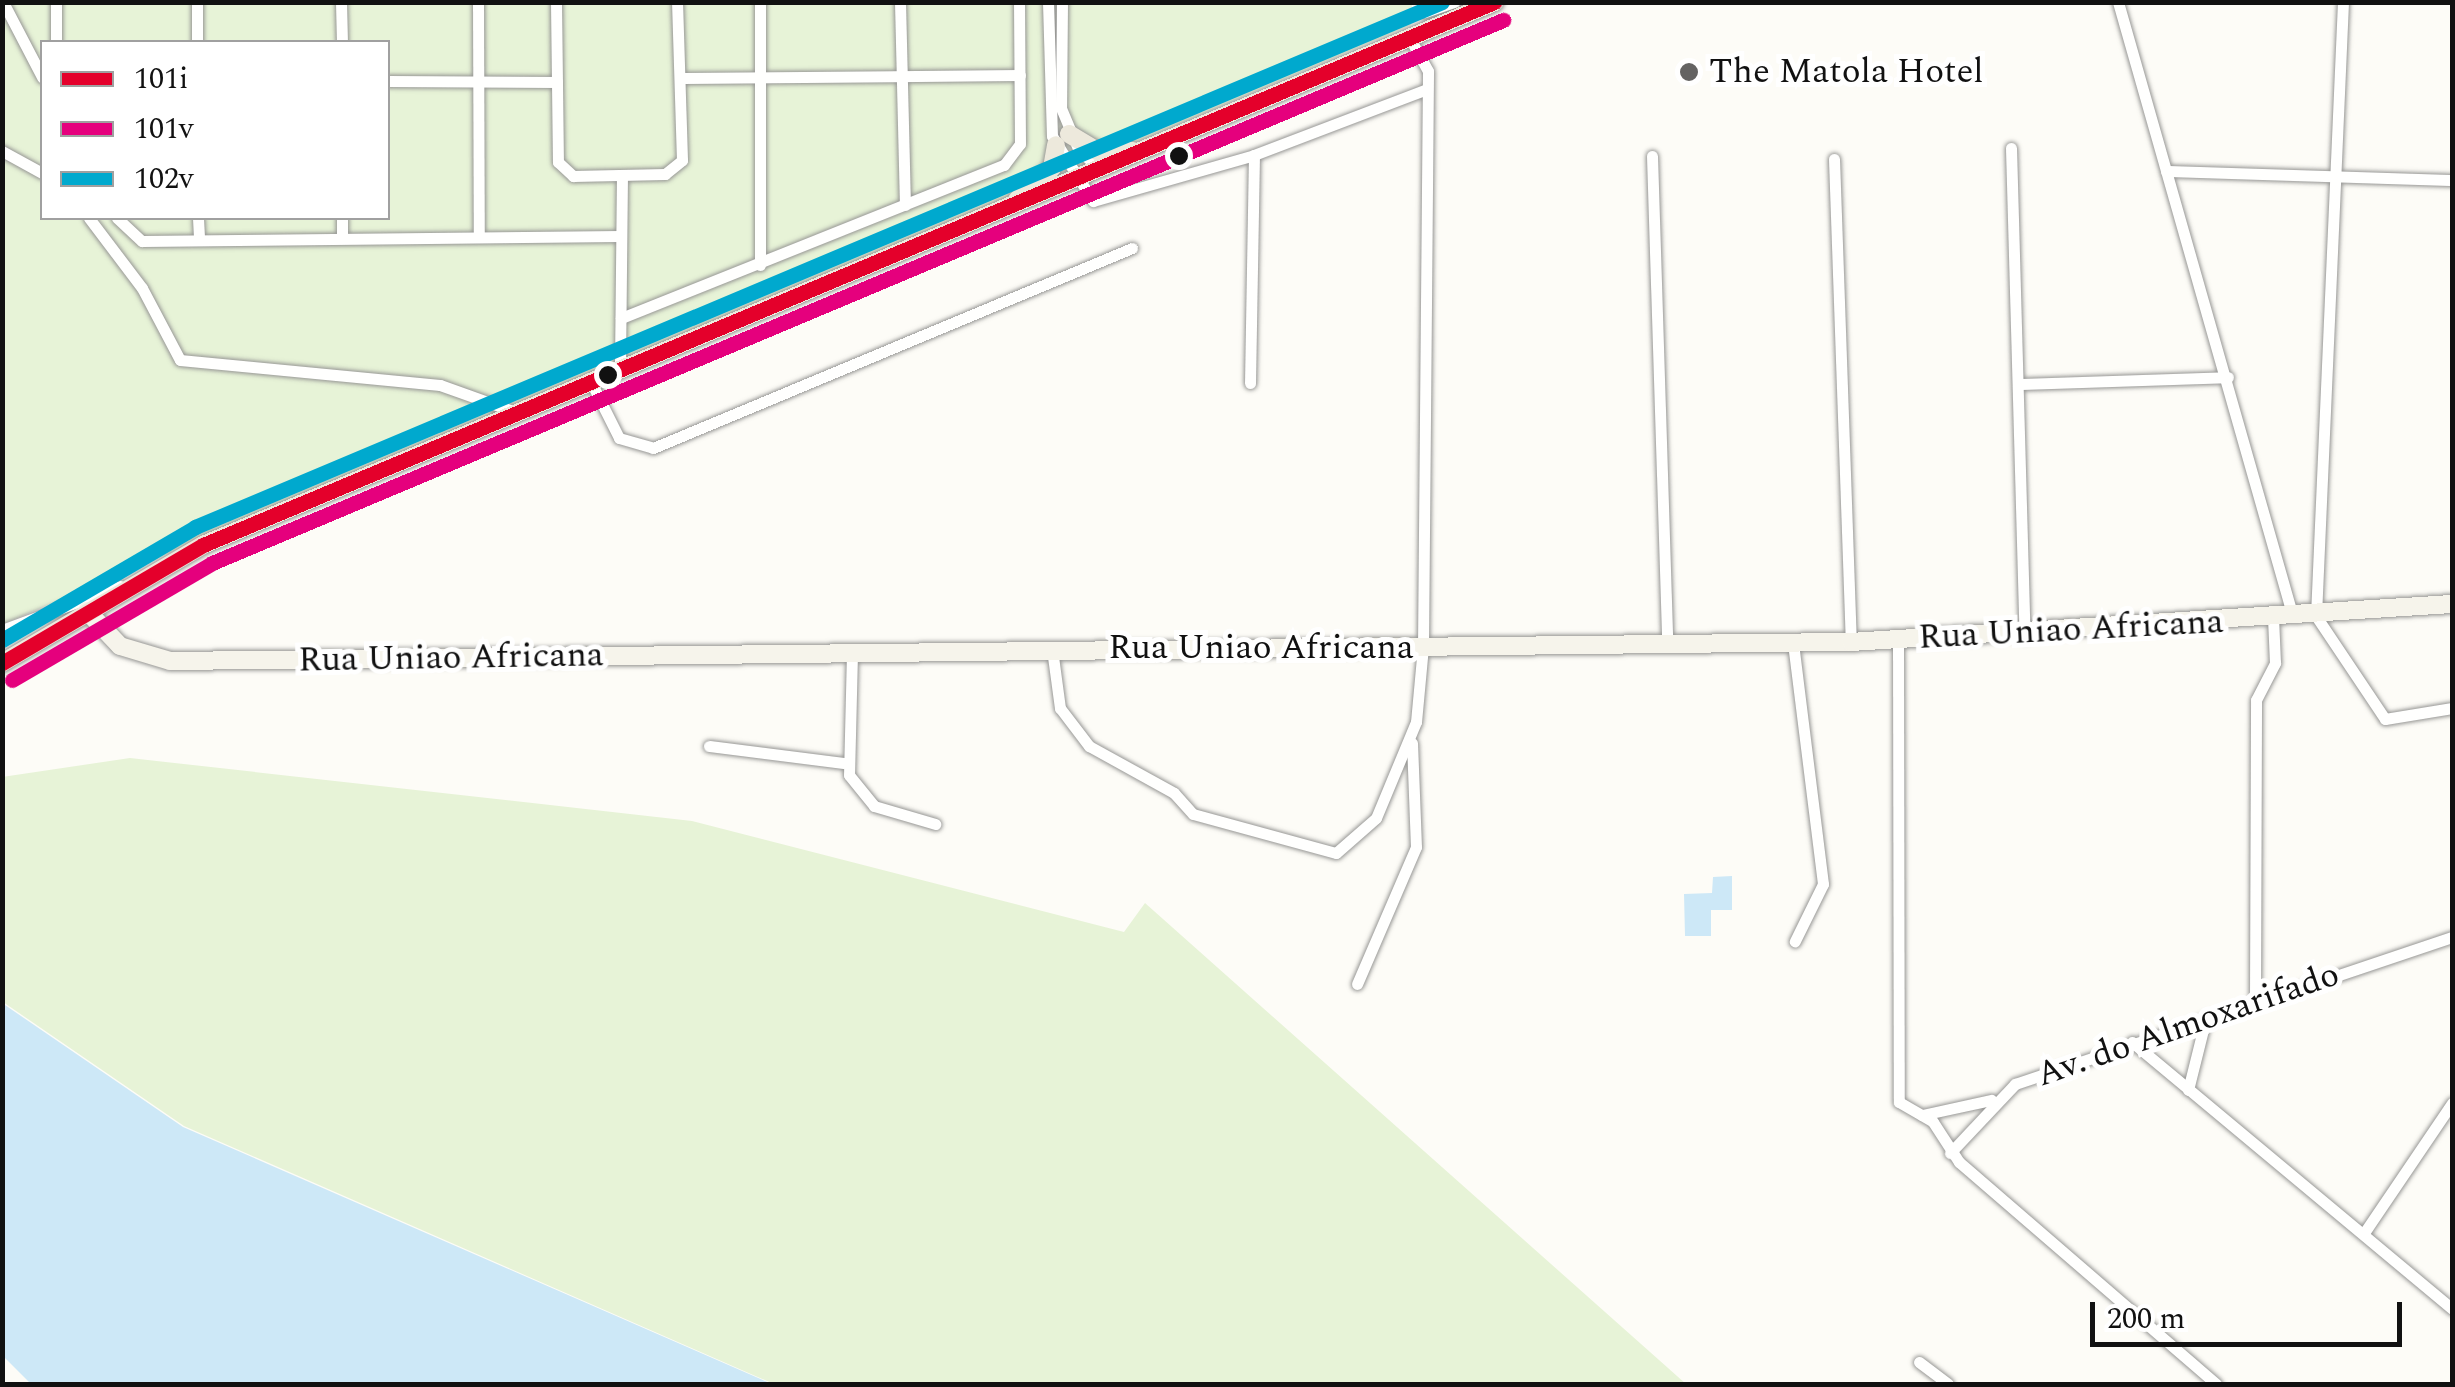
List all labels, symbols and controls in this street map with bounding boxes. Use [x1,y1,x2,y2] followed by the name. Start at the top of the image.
[40,40,390,220] legend
[1709,51,1984,93] place label: The Matola Hotel
[134,56,188,102] text: 101i
[1678,61,1700,83] marker: The Matola Hotel
[134,106,193,152] text: 101v
[1169,146,1189,166] unlabelled marker
[134,156,193,202] text: 102v
[598,365,618,385] unlabelled marker
[1917,601,2225,659] street label: Rua Uniao Africana
[1108,627,1414,669] street label: Rua Uniao Africana
[298,634,604,682] street label: Rua Uniao Africana
[2031,954,2345,1096] street label: Av. do Almoxarifado
[2095,1282,2408,1344] scale bar
[2107,1296,2185,1342] text: 200 m

